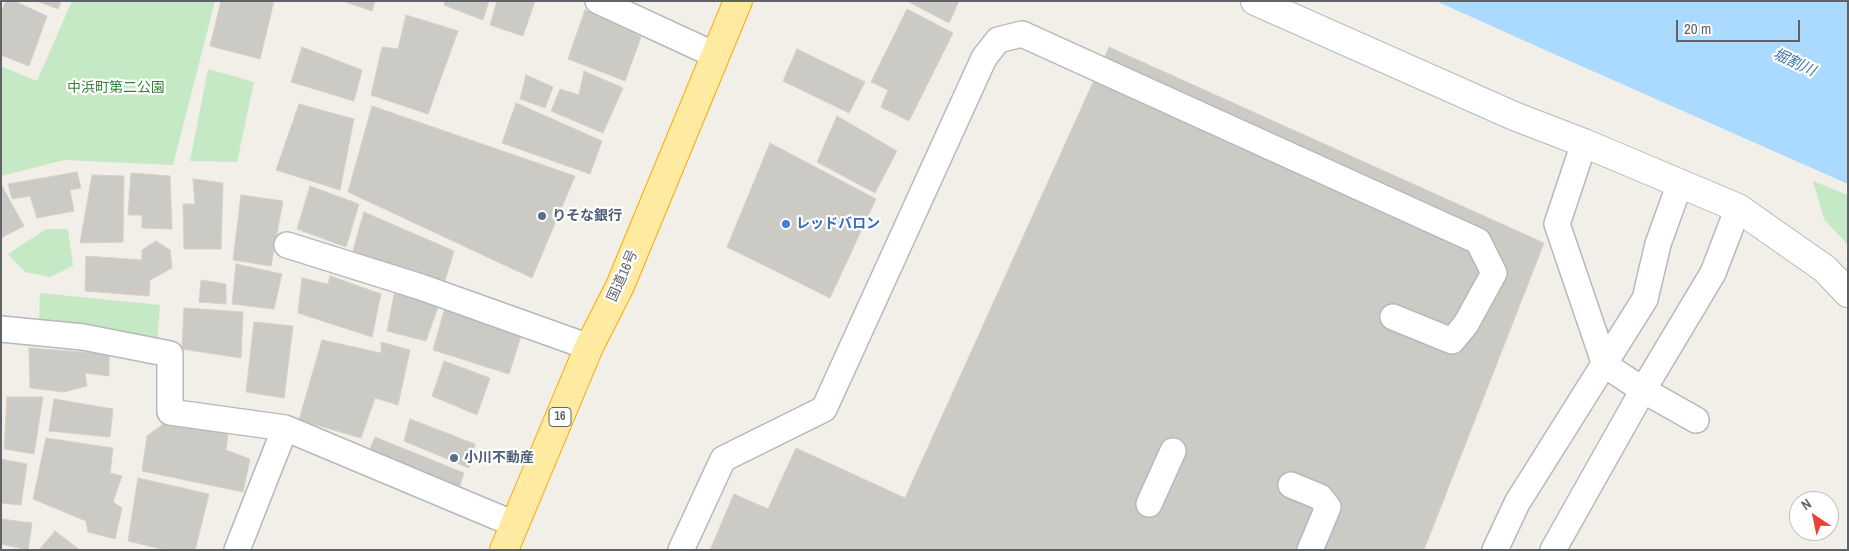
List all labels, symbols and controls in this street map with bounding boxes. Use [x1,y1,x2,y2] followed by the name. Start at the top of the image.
[1679,10,1803,42] scale bar
[1684,18,1711,39] text: 20 m
[1770,45,1818,81] water label: 堀割川
[67,80,165,96] park label: 中浜町第二公園
[552,208,622,224] place label: りそな銀行
[536,210,548,222] marker: りそな銀行
[796,216,880,232] place label: レッドバロン
[780,218,792,230] marker: レッドバロン
[604,248,642,304] street label: 国道16号
[549,408,571,427] road number: 16
[464,450,534,466] place label: 小川不動産
[448,452,460,464] marker: 小川不動産
[1789,491,1839,541] north arrow
[1798,495,1815,514] text: N

